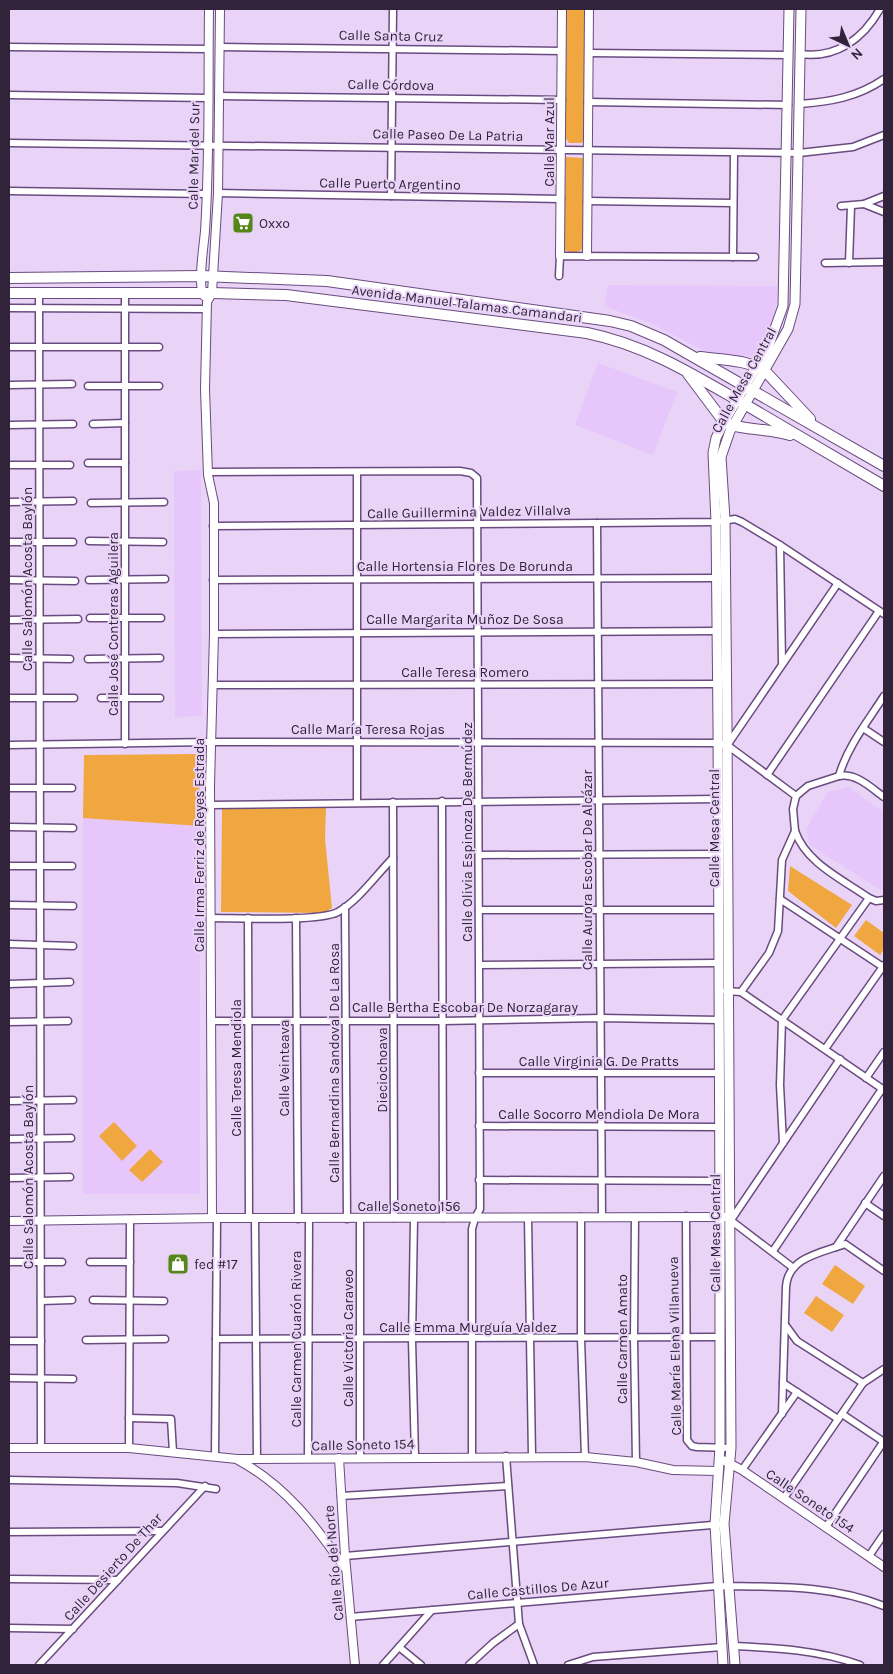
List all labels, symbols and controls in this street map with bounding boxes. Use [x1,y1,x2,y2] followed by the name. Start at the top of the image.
[823,20,873,70] north arrow
[339,27,443,45] street label: Calle Santa Cruz
[847,44,866,64] text: N
[348,76,434,94] street label: Calle Córdova
[541,97,558,187] street label: Calle Mar Azul
[185,101,203,210] street label: Calle Mar del Sur
[373,125,523,145] street label: Calle Paseo De La Patria
[319,174,461,194] street label: Calle Puerto Argentino
[231,211,255,235] supermarket icon: Oxxo
[259,215,290,232] place label: Oxxo
[351,281,583,327] street label: Avenida Manuel Talamas Camandari
[708,324,780,436] street label: Calle Mesa Central
[19,487,36,671] street label: Calle Salomón Acosta Baylón
[367,502,571,522] street label: Calle Guillermina Valdez Villalva
[105,532,122,716] street label: Calle José Contreras Aguilera
[357,558,573,575] street label: Calle Hortensia Flores De Borunda
[366,611,564,628] street label: Calle Margarita Muñoz De Sosa
[401,664,529,681] street label: Calle Teresa Romero
[291,721,445,738] street label: Calle María Teresa Rojas
[459,722,476,942] street label: Calle Olivia Espinoza De Bermúdez
[191,738,208,952] street label: Calle Irma Ferriz de Reyes Estrada
[579,769,596,970] street label: Calle Aurora Escobar De Alcázar
[706,769,723,887] street label: Calle Mesa Central
[326,943,343,1183] street label: Calle Bernardina Sandoval De La Rosa
[228,999,245,1137] street label: Calle Teresa Mendiola
[352,999,579,1016] street label: Calle Bertha Escobar De Norzagaray
[276,1020,293,1116] street label: Calle Veinteava
[374,1027,391,1113] street label: Dieciochoava
[519,1053,679,1070] street label: Calle Virginia G. De Pratts
[20,1085,37,1269] street label: Calle Salomón Acosta Baylón
[498,1106,700,1123] street label: Calle Socorro Mendiola De Mora
[707,1174,724,1292] street label: Calle Mesa Central
[357,1198,461,1215] street label: Calle Soneto 156
[288,1250,305,1428] street label: Calle Carmen Cuarón Rivera
[166,1252,190,1276] shop icon: fed #17
[194,1256,238,1273] place label: fed #17
[665,1256,685,1436] street label: Calle María Elena Villanueva
[340,1269,357,1407] street label: Calle Victoria Caraveo
[614,1274,631,1404] street label: Calle Carmen Amato
[379,1319,557,1336] street label: Calle Emma Murguía Valdez
[311,1436,415,1454] street label: Calle Soneto 154
[763,1465,858,1537] street label: Calle Soneto 154
[320,1505,348,1621] street label: Calle Río del Norte
[60,1509,166,1624] street label: Calle Desierto De Thar
[467,1574,610,1604] street label: Calle Castillos De Azur

